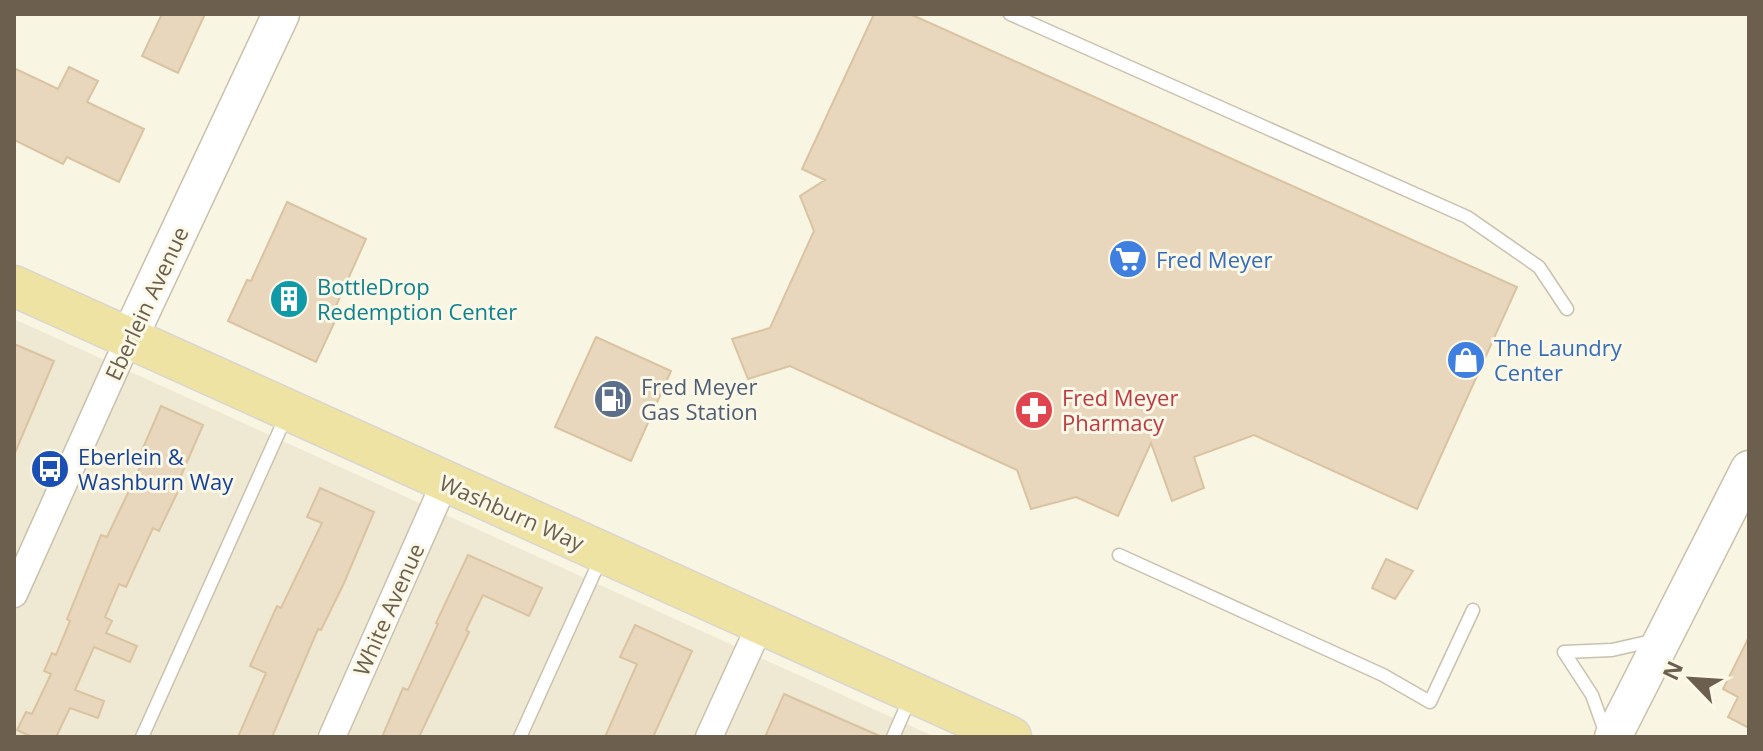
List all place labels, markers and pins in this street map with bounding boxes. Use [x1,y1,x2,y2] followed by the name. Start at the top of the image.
[1107,238,1149,280] supermarket icon: Fred Meyer
[1156,244,1272,274] place label: Fred Meyer
[317,271,517,326] place label: BottleDrop Redemption Center
[268,278,310,320] building icon: BottleDrop Redemption Center
[1494,332,1623,387] place label: The Laundry Center
[1445,339,1487,381] shop icon: The Laundry Center
[641,371,758,426] place label: Fred Meyer Gas Station
[592,378,634,420] fuel station icon: Fred Meyer Gas Station
[1062,382,1178,437] place label: Fred Meyer Pharmacy
[1013,389,1055,431] pharmacy icon: Fred Meyer Pharmacy
[78,441,234,496] place label: Eberlein & Washburn Way
[29,448,71,490] bus stop icon: Eberlein & Washburn Way

